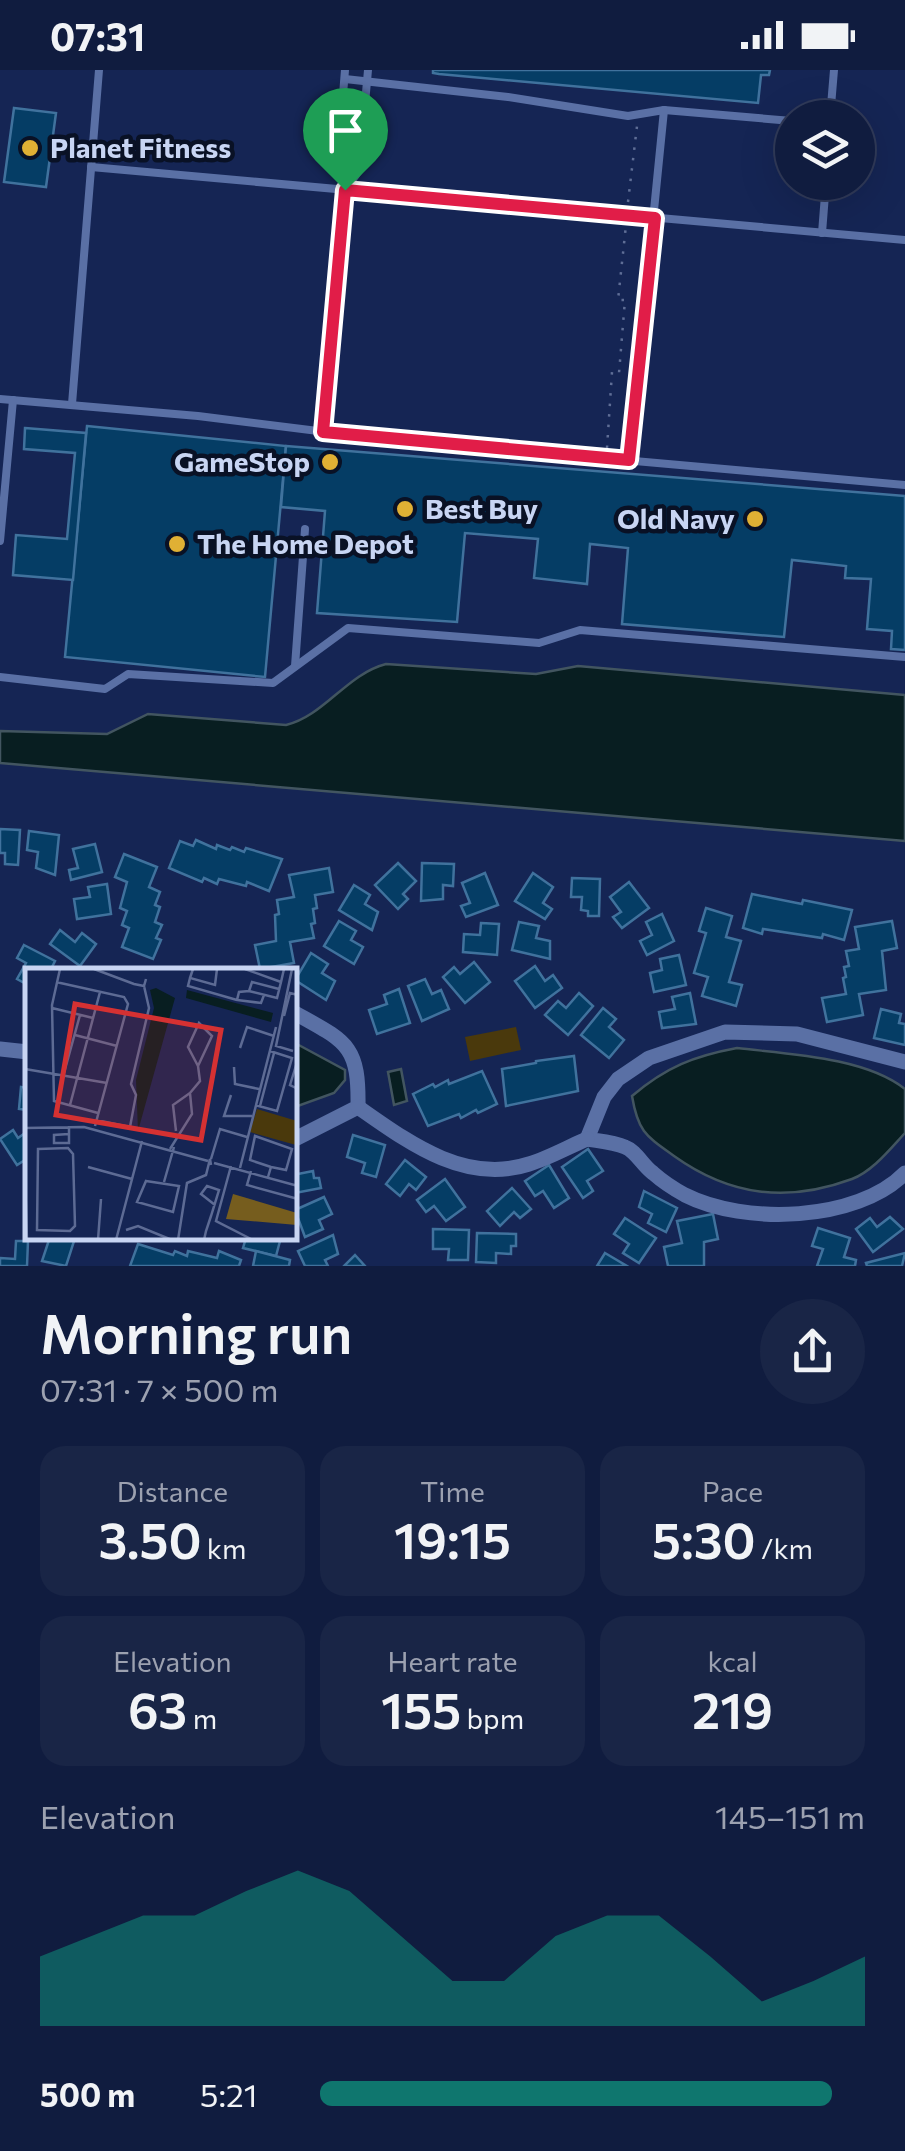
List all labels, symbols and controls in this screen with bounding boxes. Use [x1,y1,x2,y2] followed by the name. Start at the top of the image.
[50,12,145,59] text: 07:31
[303,88,388,191] pin
[775,100,875,200] map controls
[775,100,875,200] button: layers
[318,103,373,158] icon: arrive
[50,130,231,164] place label: Planet Fitness
[19,137,41,159] marker: Planet Fitness
[174,444,310,478] place label: GameStop
[319,451,341,473] marker: GameStop
[425,491,538,525] place label: Best Buy
[394,498,416,520] marker: Best Buy
[617,501,735,535] place label: Old Navy
[744,508,766,530] marker: Old Navy
[197,526,414,560] place label: The Home Depot
[166,533,188,555] marker: The Home Depot
[25,968,298,1241] inset map
[40,1298,352,1365] text: Morning run
[760,1299,865,1404] button: share
[40,1369,278,1409] text: 07:31 · 7 × 500 m
[117,1474,228,1508] text: Distance
[420,1474,485,1508] text: Time
[702,1474,763,1508] text: Pace
[99,1508,201,1569] text: 3.50
[394,1508,511,1569] text: 19:15
[652,1508,756,1569] text: 5:30
[201,1531,246,1565] text: km
[756,1531,813,1565] text: /km
[113,1644,232,1678] text: Elevation
[387,1644,518,1678] text: Heart rate
[707,1644,758,1678] text: kcal
[128,1678,187,1739] text: 63
[381,1678,461,1739] text: 155
[692,1678,773,1739] text: 219
[187,1701,217,1735] text: m
[461,1701,524,1735] text: bpm
[40,1796,175,1836] text: Elevation
[715,1796,865,1836] text: 145–151 m
[40,2074,135,2114] text: 500 m
[200,2074,257,2114] text: 5:21

